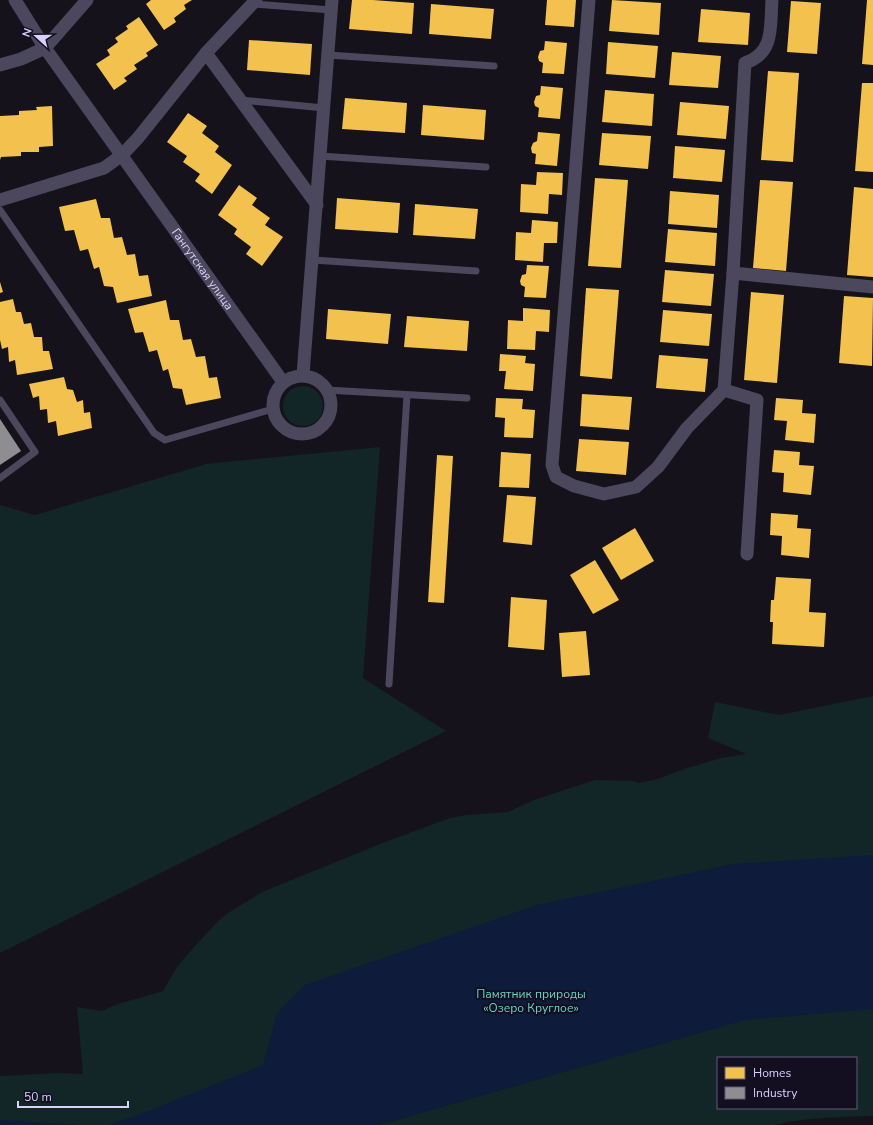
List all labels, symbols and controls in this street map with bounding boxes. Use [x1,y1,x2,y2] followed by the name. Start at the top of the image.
[16,16,56,56] north arrow
[19,26,36,39] text: N
[168,225,237,313] street label: Гангутская улица
[476,986,586,1016] park label: Памятник природы «Озеро Круглое»
[717,1057,857,1109] legend
[753,1065,791,1081] text: Homes
[18,1083,128,1109] scale bar
[753,1085,798,1101] text: Industry
[24,1089,52,1105] text: 50 m

